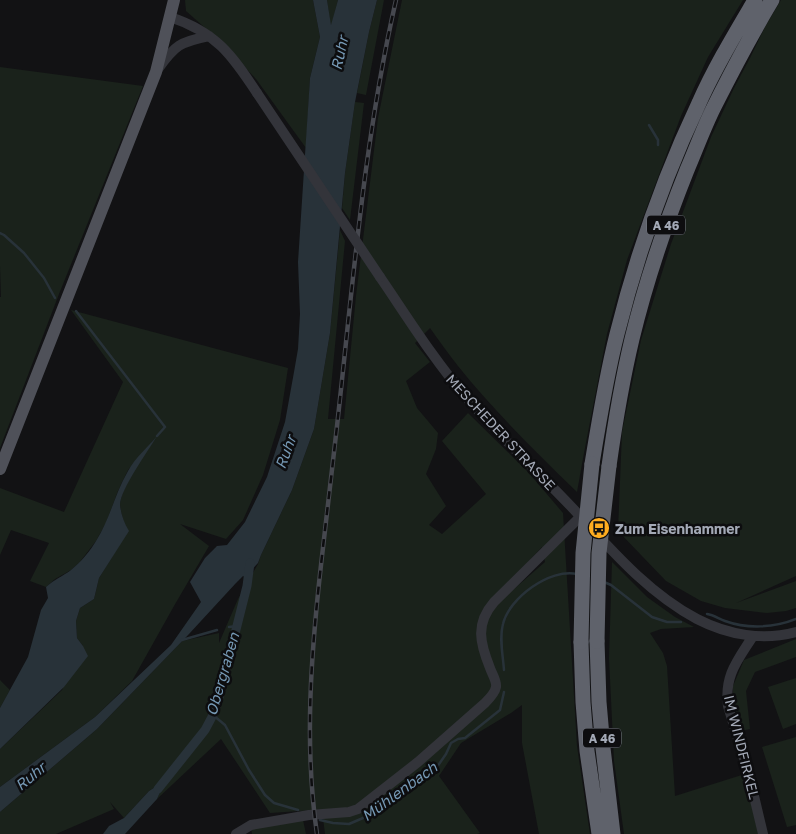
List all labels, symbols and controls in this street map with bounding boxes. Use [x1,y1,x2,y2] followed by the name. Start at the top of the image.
[327,32,352,72] water label: Ruhr
[647,216,685,234] road number: A 46
[443,371,559,493] street label: MESCHEDER STRASSE
[271,431,300,471] water label: Ruhr
[587,516,611,540] bus stop icon: Zum Eisenhammer
[615,520,740,537] place label: Zum Eisenhammer
[202,630,244,718] water label: Obergraben
[721,693,763,801] street label: IM WINDFIRKEL
[583,728,621,748] road number: A 46
[11,757,50,794] water label: Ruhr
[358,757,441,824] water label: Mühlenbach

